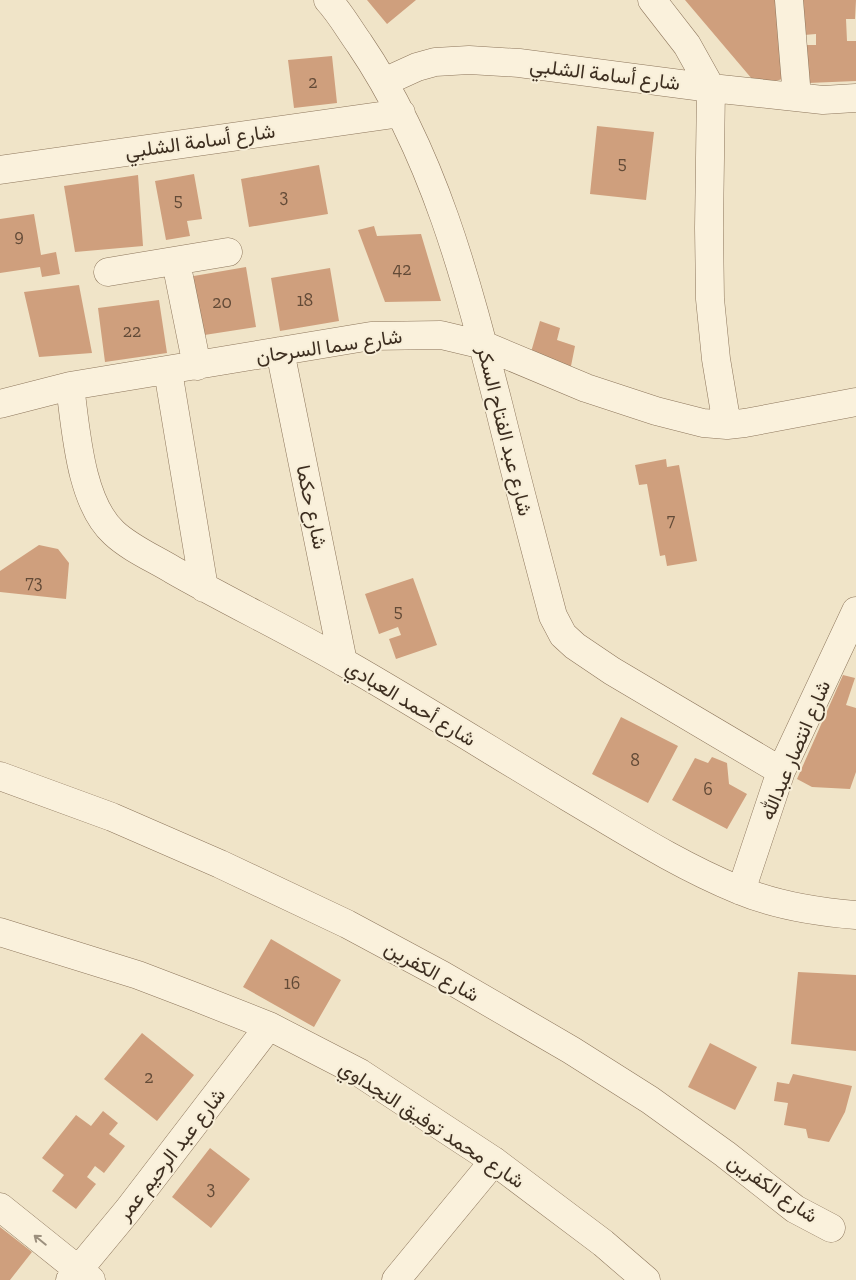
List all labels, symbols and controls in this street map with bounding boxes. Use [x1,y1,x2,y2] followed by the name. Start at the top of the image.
[528,53,682,100] street label: شارع أسامة الشلبي
[308,71,318,93] house number: 2
[123,119,277,168] street label: شارع أسامة الشلبي
[617,152,627,174] house number: 5
[280,185,289,207] house number: 3
[173,189,183,211] house number: 5
[14,225,24,247] house number: 9
[393,258,411,280] house number: 42
[297,289,313,311] house number: 18
[212,291,232,313] house number: 20
[123,320,141,342] house number: 22
[254,324,404,370] street label: شارع سما السرحان
[470,343,538,519] street label: شارع عبد الفتاح السكر
[289,463,333,552] street label: شارع حكما
[667,509,676,531] house number: 7
[25,571,43,593] house number: 73
[393,600,403,622] house number: 5
[339,655,480,755] street label: شارع أحمد العبادي
[755,677,837,824] street label: شارع انتصار عبدالله
[630,749,640,771] house number: 8
[703,778,713,800] house number: 6
[380,935,483,1009] street label: شارع الكفرين
[284,972,300,994] house number: 16
[332,1055,529,1197] street label: شارع محمد توفيق النجداوي
[144,1066,154,1088] house number: 2
[111,1083,232,1227] street label: شارع عبد الرحيم عمر
[722,1148,823,1229] street label: شارع الكفرين
[207,1177,216,1199] house number: 3
[33,1234,46,1245] one-way arrow

